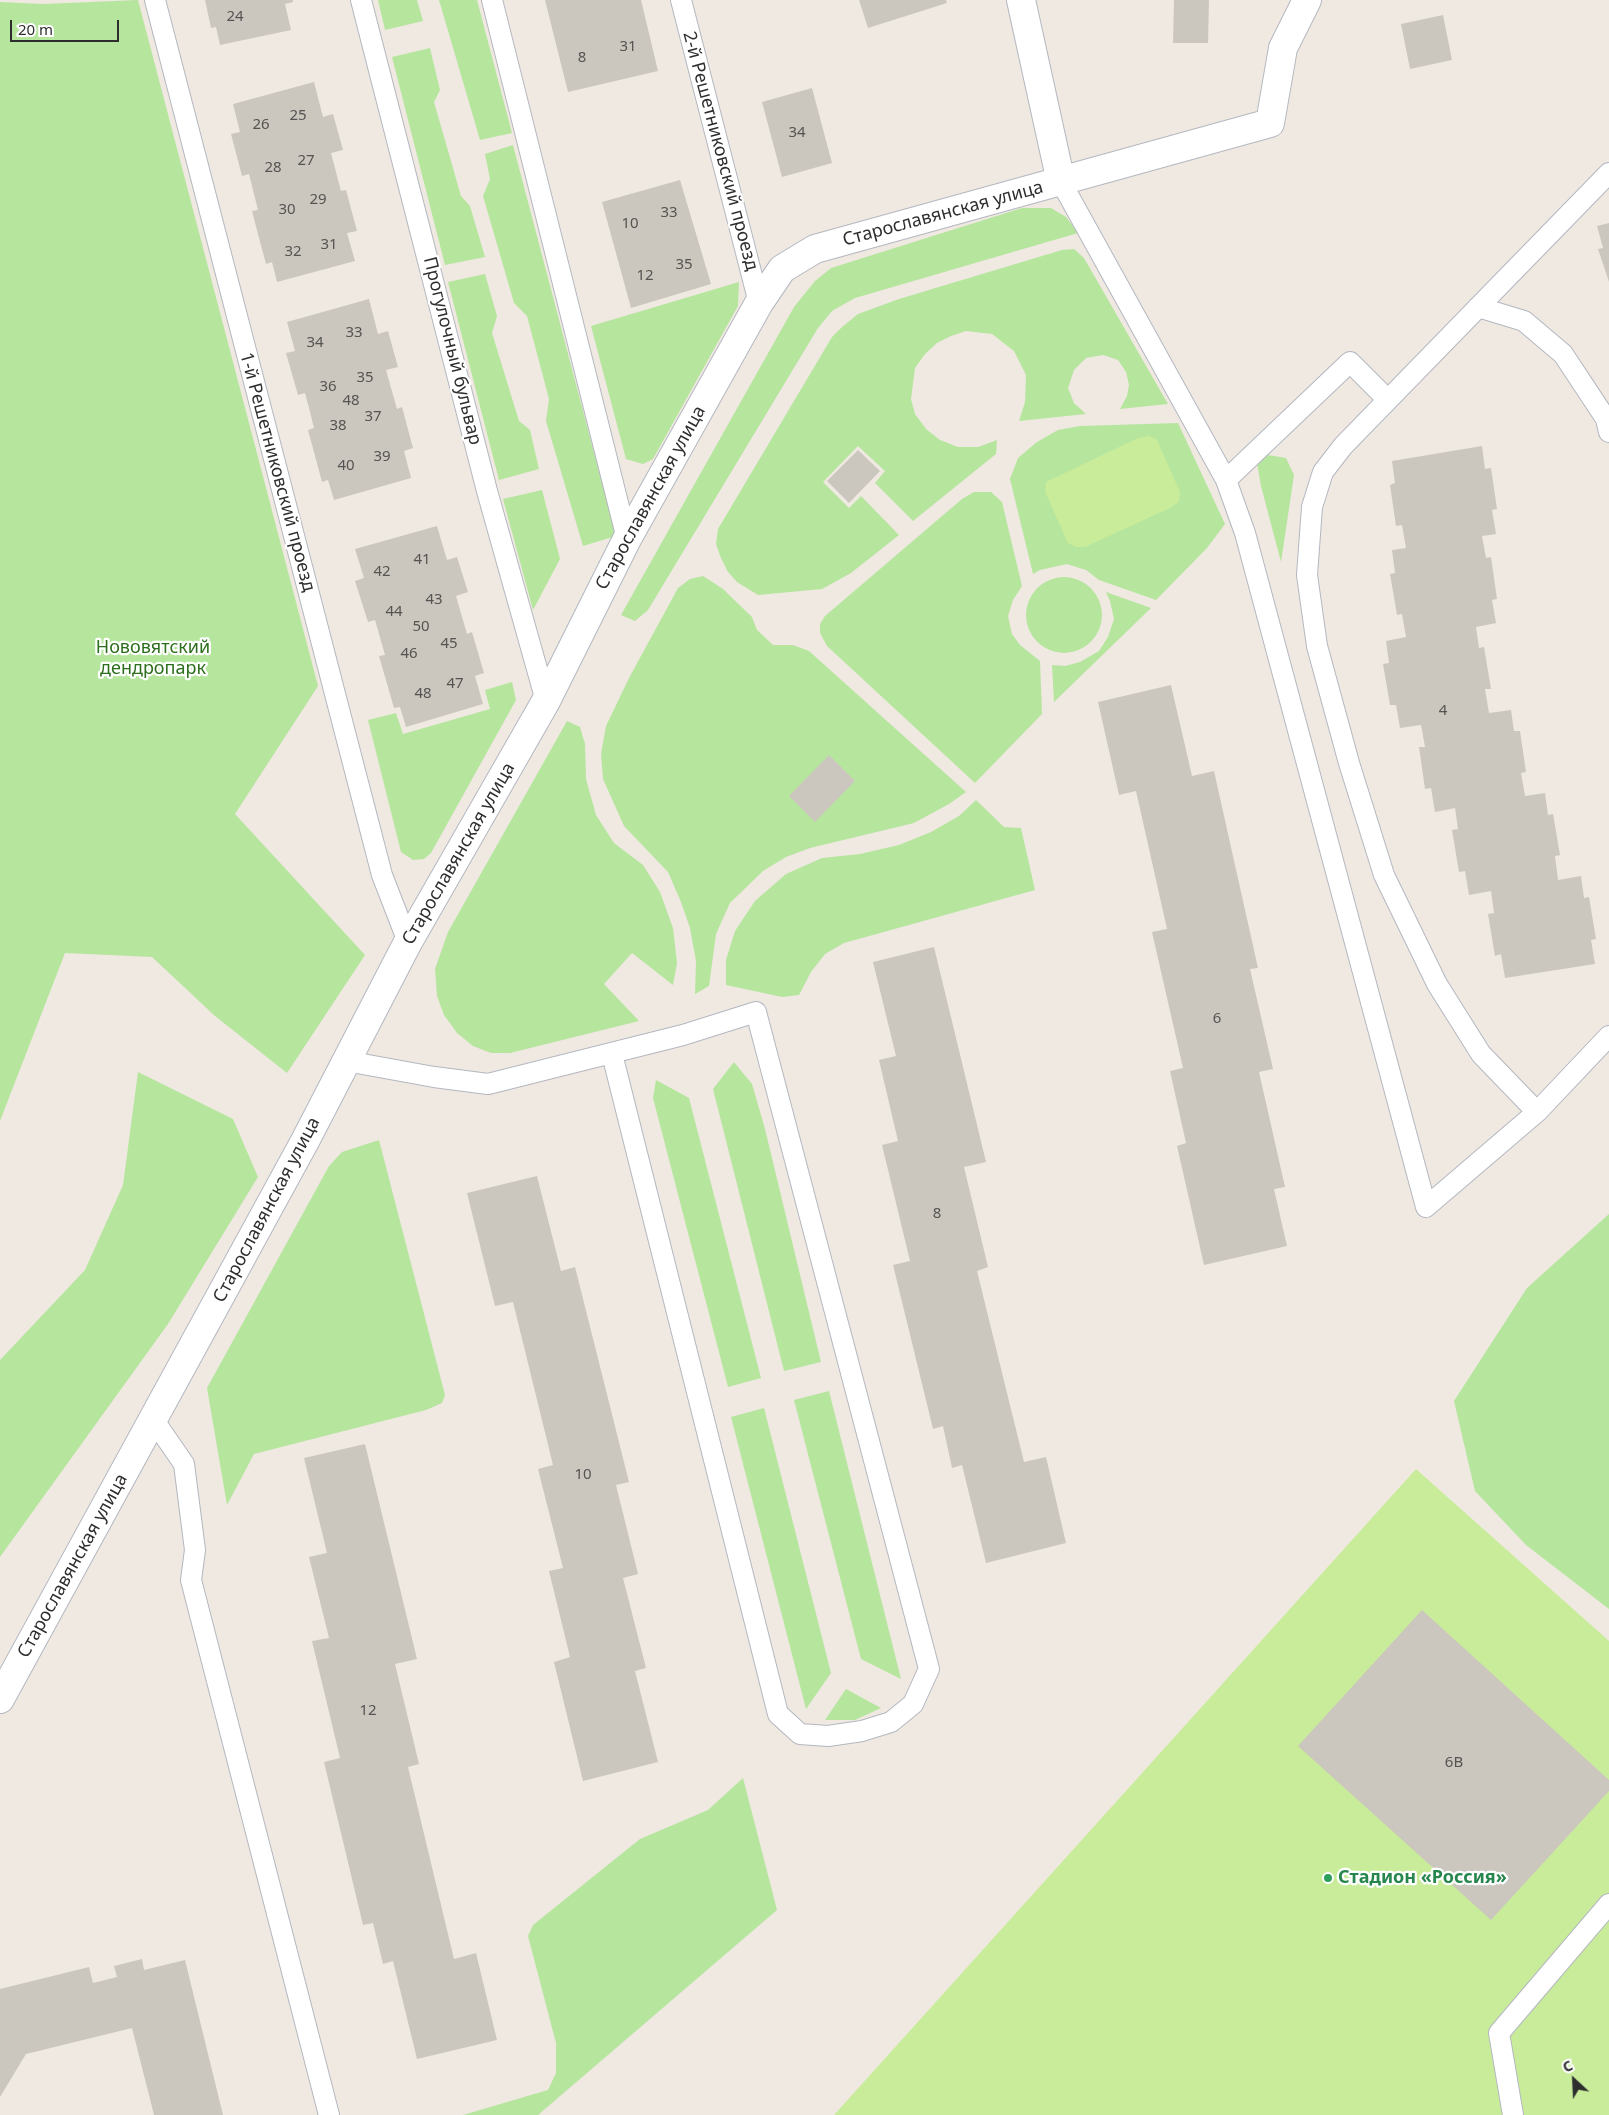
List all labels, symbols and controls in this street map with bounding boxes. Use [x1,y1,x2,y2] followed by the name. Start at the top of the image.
[226,8,244,26] house number: 24
[12,10,121,42] scale bar
[18,19,53,39] text: 20 m
[678,29,762,273] street label: 2-й Решетниковский проезд
[619,38,637,56] house number: 31
[578,49,586,67] house number: 8
[289,107,307,125] house number: 25
[252,116,270,134] house number: 26
[788,124,806,142] house number: 34
[297,152,315,170] house number: 27
[264,159,282,177] house number: 28
[840,177,1046,251] street label: Старославянская улица
[309,191,327,209] house number: 29
[278,201,296,219] house number: 30
[660,204,678,222] house number: 33
[621,215,639,233] house number: 10
[320,236,338,254] house number: 31
[284,243,302,261] house number: 32
[418,255,486,447] street label: Прогулочный бульвар
[675,256,693,274] house number: 35
[636,267,654,285] house number: 12
[345,324,363,342] house number: 33
[306,334,324,352] house number: 34
[235,350,319,594] street label: 1-й Решетниковский проезд
[356,369,374,387] house number: 35
[319,378,337,396] house number: 36
[342,392,360,410] house number: 48
[591,402,711,594] street label: Старославянская улица
[364,408,382,426] house number: 37
[329,417,347,435] house number: 38
[373,448,391,466] house number: 39
[337,457,355,475] house number: 40
[413,551,431,569] house number: 41
[373,563,391,581] house number: 42
[425,591,443,609] house number: 43
[385,603,403,621] house number: 44
[412,618,430,636] house number: 50
[440,635,458,653] house number: 45
[96,637,210,680] park label: Нововятский дендропарк
[400,645,418,663] house number: 46
[446,675,464,693] house number: 47
[414,685,432,703] house number: 48
[1439,702,1447,720] house number: 4
[398,759,520,949] street label: Старославянская улица
[1213,1010,1221,1028] house number: 6
[209,1114,325,1306] street label: Старославянская улица
[933,1205,941,1223] house number: 8
[574,1466,592,1484] house number: 10
[13,1470,133,1662] street label: Старославянская улица
[359,1702,377,1720] house number: 12
[1445,1754,1463,1772] house number: 6В
[1338,1867,1507,1889] place label: Стадион «Россия»
[1322,1872,1334,1884] marker: Стадион «Россия»
[1549,2055,1599,2105] north arrow
[1559,2055,1576,2076] text: С

